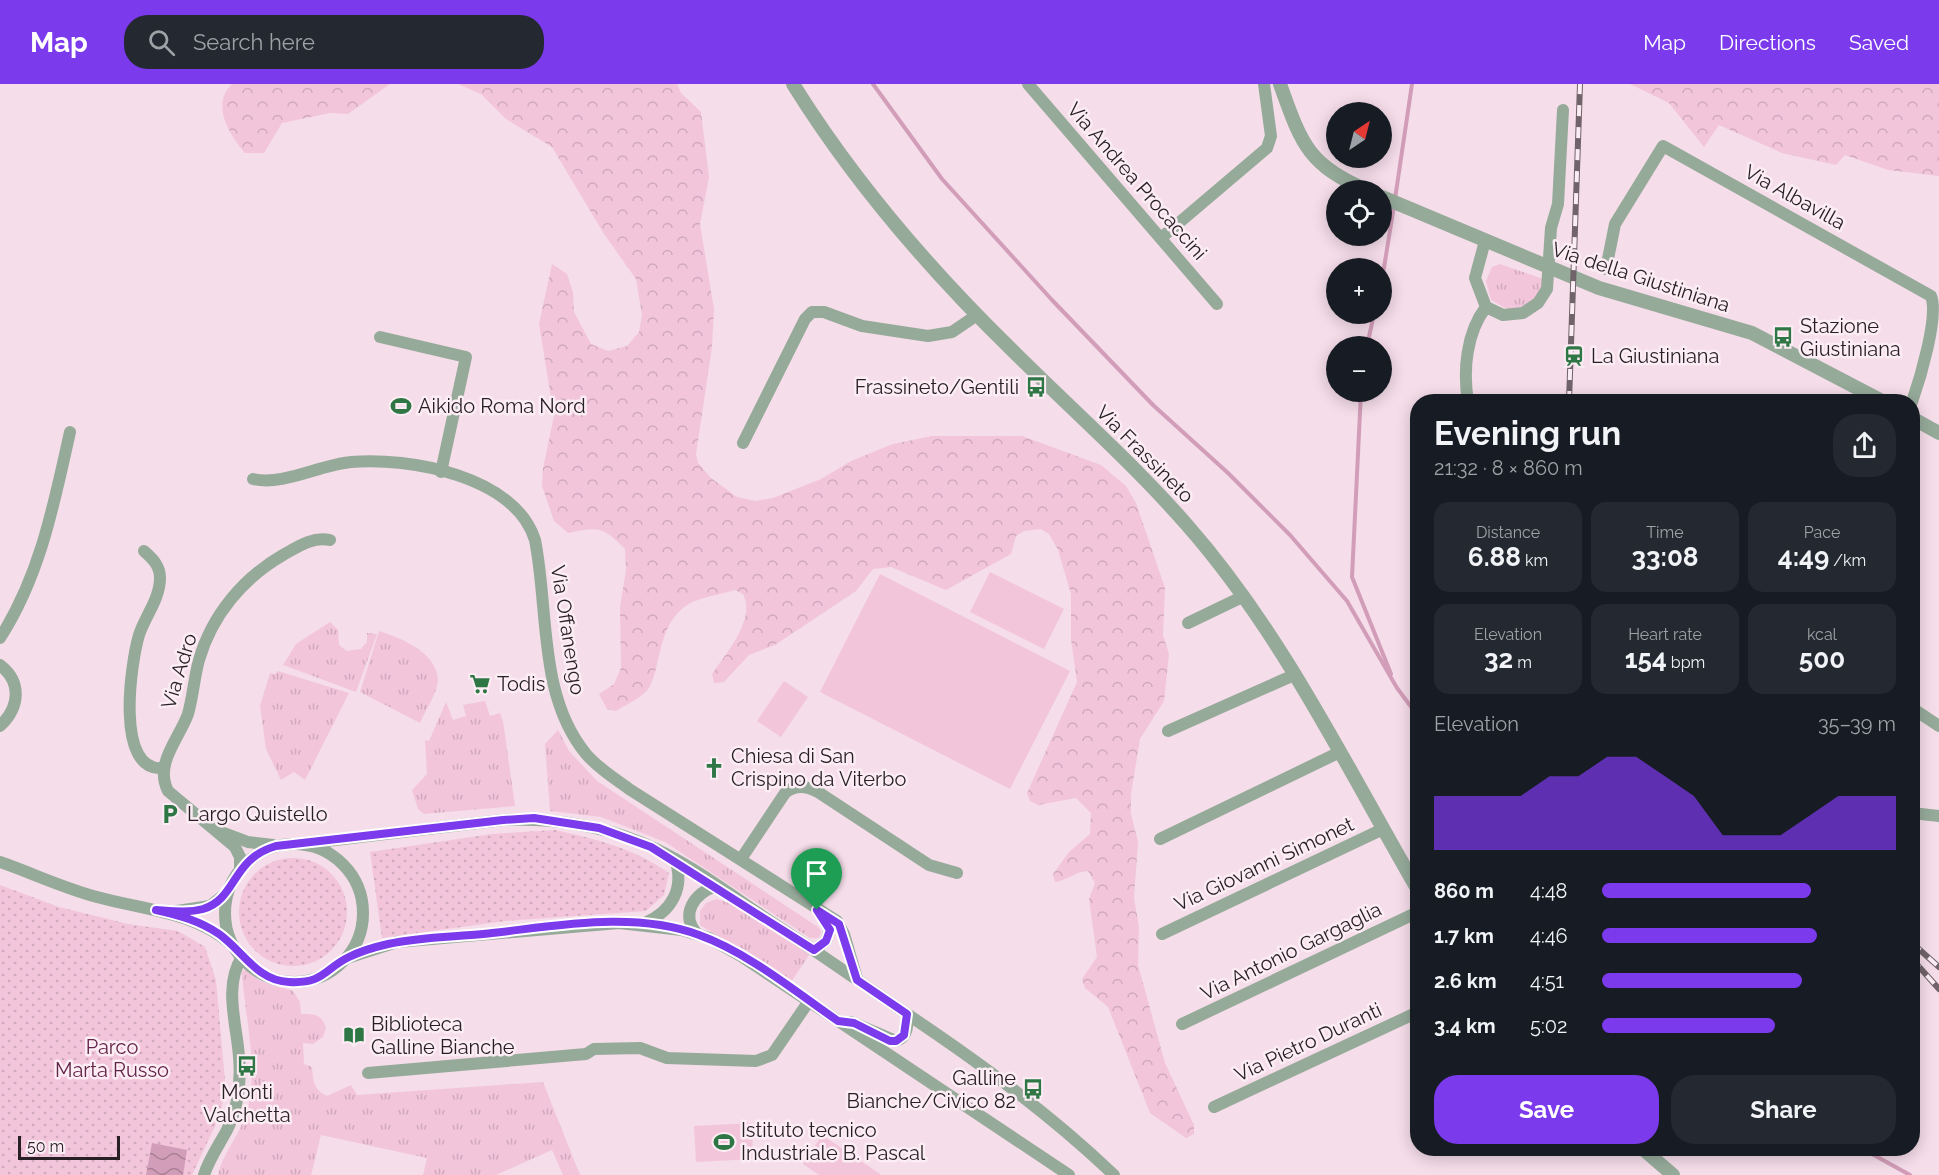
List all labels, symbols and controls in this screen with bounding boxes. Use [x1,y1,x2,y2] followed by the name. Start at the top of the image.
[124,15,544,69] search box
[30,26,88,59] text: Map
[145,26,178,59] icon: search
[193,29,315,55] text: Search here
[1643,30,1686,55] text: Map
[1719,30,1816,55] text: Directions
[1849,30,1909,55] text: Saved
[1062,97,1212,265] street label: Via Andrea Procaccini
[1326,102,1392,168] north arrow
[1326,102,1392,402] map controls
[1740,159,1850,235] street label: Via Albavilla
[1326,180,1392,246] button: locate
[1549,237,1733,317] street label: Via della Giustiniana
[1326,258,1392,324] button: +
[1800,314,1901,361] place label: Stazione Giustiniana
[1771,325,1795,349] bus stop icon: Stazione Giustiniana
[1326,336,1392,402] button: −
[1562,344,1586,368] station icon: La Giustiniana
[1591,344,1719,368] place label: La Giustiniana
[855,375,1019,399] place label: Frassineto/Gentili
[1024,375,1048,399] bus stop icon: Frassineto/Gentili
[389,394,413,418] sports icon: Aikido Roma Nord
[418,394,586,418] place label: Aikido Roma Nord
[1091,400,1199,508] street label: Via Frassineto
[1434,414,1621,453] text: Evening run
[1833,414,1896,477] button: share
[1434,456,1583,480] text: 21:32 · 8 × 860 m
[1476,523,1540,542] text: Distance
[1646,523,1684,542] text: Time
[1804,523,1840,542] text: Pace
[1468,542,1521,572] text: 6.88
[1631,542,1699,572] text: 33:08
[1778,542,1829,572] text: 4:49
[1521,551,1548,570] text: km
[1829,551,1866,570] text: /km
[546,564,590,697] street label: Via Offanengo
[1474,625,1542,644] text: Elevation
[1628,625,1702,644] text: Heart rate
[1807,625,1837,644] text: kcal
[156,630,202,712] street label: Via Adro
[1484,644,1513,674] text: 32
[1625,644,1667,674] text: 154
[1799,644,1845,674] text: 500
[1513,653,1532,672] text: m
[1667,653,1705,672] text: bpm
[468,672,492,696] supermarket icon: Todis
[497,672,545,696] place label: Todis
[1434,712,1519,736] text: Elevation
[1818,712,1896,736] text: 35–39 m
[731,744,906,791] place label: Chiesa di San Crispino da Viterbo
[702,756,726,780] church icon: Chiesa di San Crispino da Viterbo
[158,802,182,826] parking icon: Largo Quistello
[187,802,328,826] place label: Largo Quistello
[1171,812,1358,916] street label: Via Giovanni Simonet
[791,848,842,910] pin
[800,857,833,890] icon: arrive
[1434,879,1494,903] text: 860 m
[1530,879,1567,903] text: 4:48
[1197,897,1385,1005] street label: Via Antonio Gargaglia
[1434,924,1494,948] text: 1.7 km
[1530,924,1568,948] text: 4:46
[1434,969,1497,993] text: 2.6 km
[1530,969,1564,993] text: 4:51
[1231,997,1385,1087] street label: Via Pietro Duranti
[371,1012,515,1059] place label: Biblioteca Galline Bianche
[1434,1014,1496,1038] text: 3.4 km
[1530,1014,1567,1038] text: 5:02
[342,1023,366,1047] library icon: Biblioteca Galline Bianche
[55,1035,169,1082] park label: Parco Marta Russo
[235,1054,259,1078] bus stop icon: Monti Valchetta
[847,1066,1016,1113] place label: Galline Bianche/Civico 82
[1434,1075,1659,1144] button: Save
[1671,1075,1896,1144] button: Share
[1021,1077,1045,1101] bus stop icon: Galline Bianche/Civico 82
[203,1080,291,1127] place label: Monti Valchetta
[741,1118,926,1165] place label: Istituto tecnico Industriale B. Pascal
[712,1130,736,1154] sports icon: Istituto tecnico Industriale B. Pascal
[18,1133,120,1160] scale bar
[27,1137,64,1156] text: 50 m

